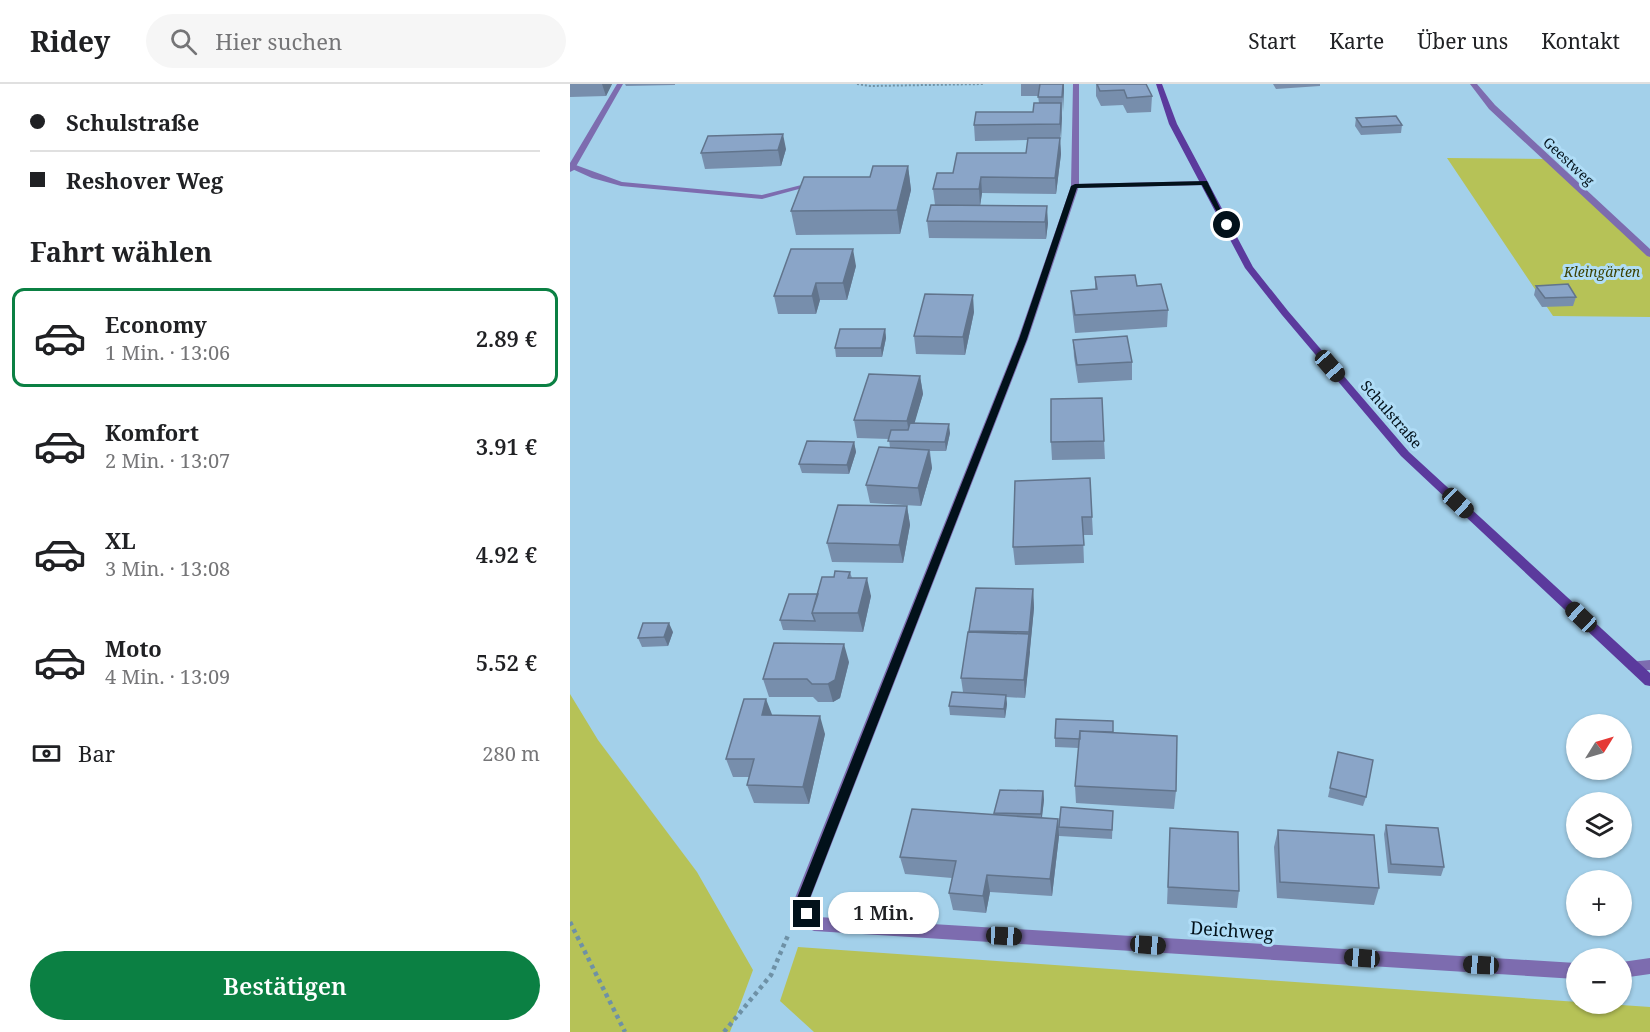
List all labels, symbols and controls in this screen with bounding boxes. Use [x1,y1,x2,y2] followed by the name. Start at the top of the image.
[146,14,566,68] search box
[30,22,110,60] text: Ridey
[167,25,200,58] icon: search
[215,26,342,56] text: Hier suchen
[1248,27,1296,55] text: Start
[1329,27,1384,55] text: Karte
[1417,27,1508,55] text: Über uns
[1541,27,1620,55] text: Kontakt
[66,107,199,137] text: Schulstraße
[1539,132,1599,190] street label: Geestweg
[66,165,223,195] text: Reshover Weg
[1213,211,1240,238] route start
[30,233,212,270] text: Fahrt wählen
[1563,262,1641,281] park label: Kleingärten
[105,309,207,339] text: Economy
[33,311,87,365] icon: car
[476,323,537,353] text: 2.89 €
[105,339,230,366] text: 1 Min. · 13:06
[1311,347,1349,385] car
[1357,376,1427,452] street label: Schulstraße
[105,417,199,447] text: Komfort
[33,419,87,473] icon: car
[476,431,537,461] text: 3.91 €
[105,447,230,474] text: 2 Min. · 13:07
[1439,484,1477,522] car
[105,525,136,555] text: XL
[33,527,87,581] icon: car
[476,539,537,569] text: 4.92 €
[105,555,230,582] text: 3 Min. · 13:08
[1562,598,1600,636] car
[105,633,162,663] text: Moto
[33,635,87,689] icon: car
[476,647,537,677] text: 5.52 €
[105,663,230,690] text: 4 Min. · 13:09
[1566,714,1632,780] north arrow
[1566,714,1632,1014] map controls
[30,737,63,770] icon: cash
[78,738,115,768] text: Bar
[482,740,540,767] text: 280 m
[1566,792,1632,858] button: layers
[1566,870,1632,936] button: +
[828,893,939,935] callout: 1 Min.
[853,899,914,926] text: 1 Min.
[793,900,820,927] route end
[1189,915,1275,945] street label: Deichweg
[986,926,1022,946] car
[1129,935,1167,955] car
[1343,948,1381,968] car
[1566,948,1632,1014] button: −
[30,951,540,1020] button: Bestätigen
[1463,955,1499,975] car

